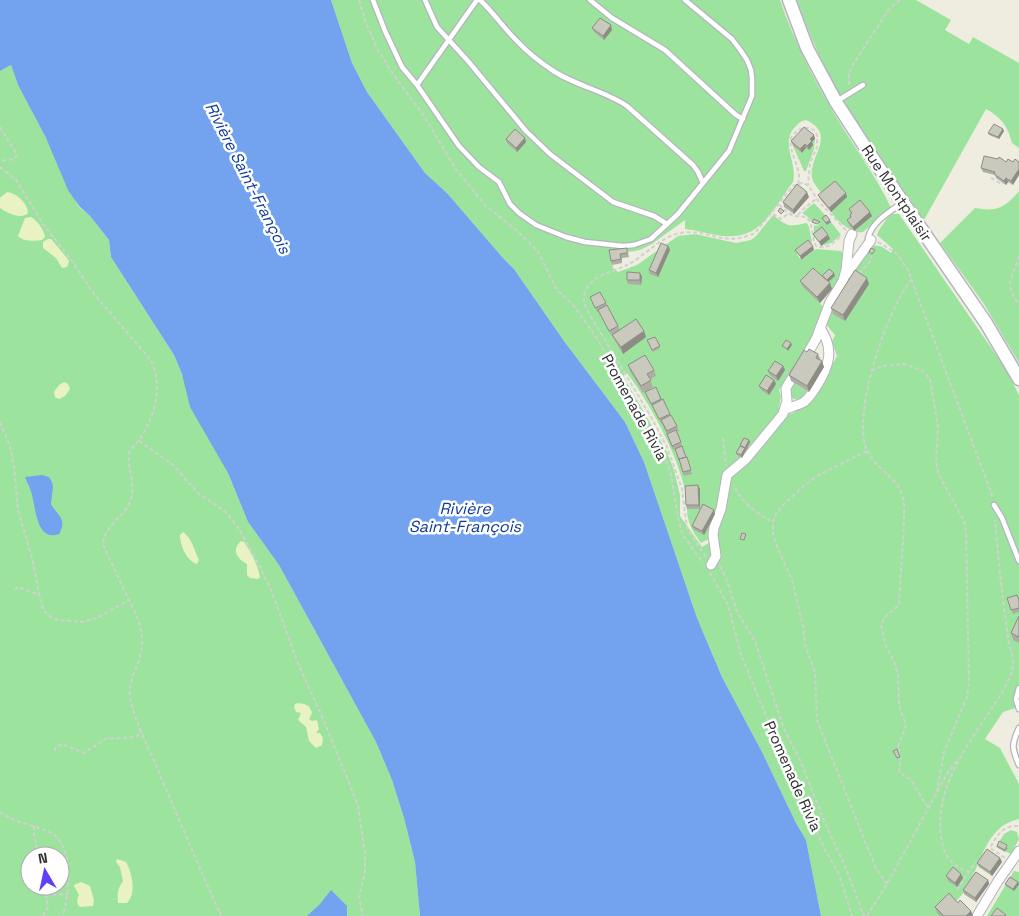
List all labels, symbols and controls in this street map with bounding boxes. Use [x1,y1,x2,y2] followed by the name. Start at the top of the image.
[201,99,296,258] water label: Rivière Saint-François
[858,141,936,245] street label: Rue Montplaisir
[598,350,672,464] street label: Promenade Rivia
[409,498,522,537] water label: Rivière Saint-François
[760,718,826,835] street label: Promenade Rivia
[20,846,70,896] north arrow
[37,849,49,868] text: N

